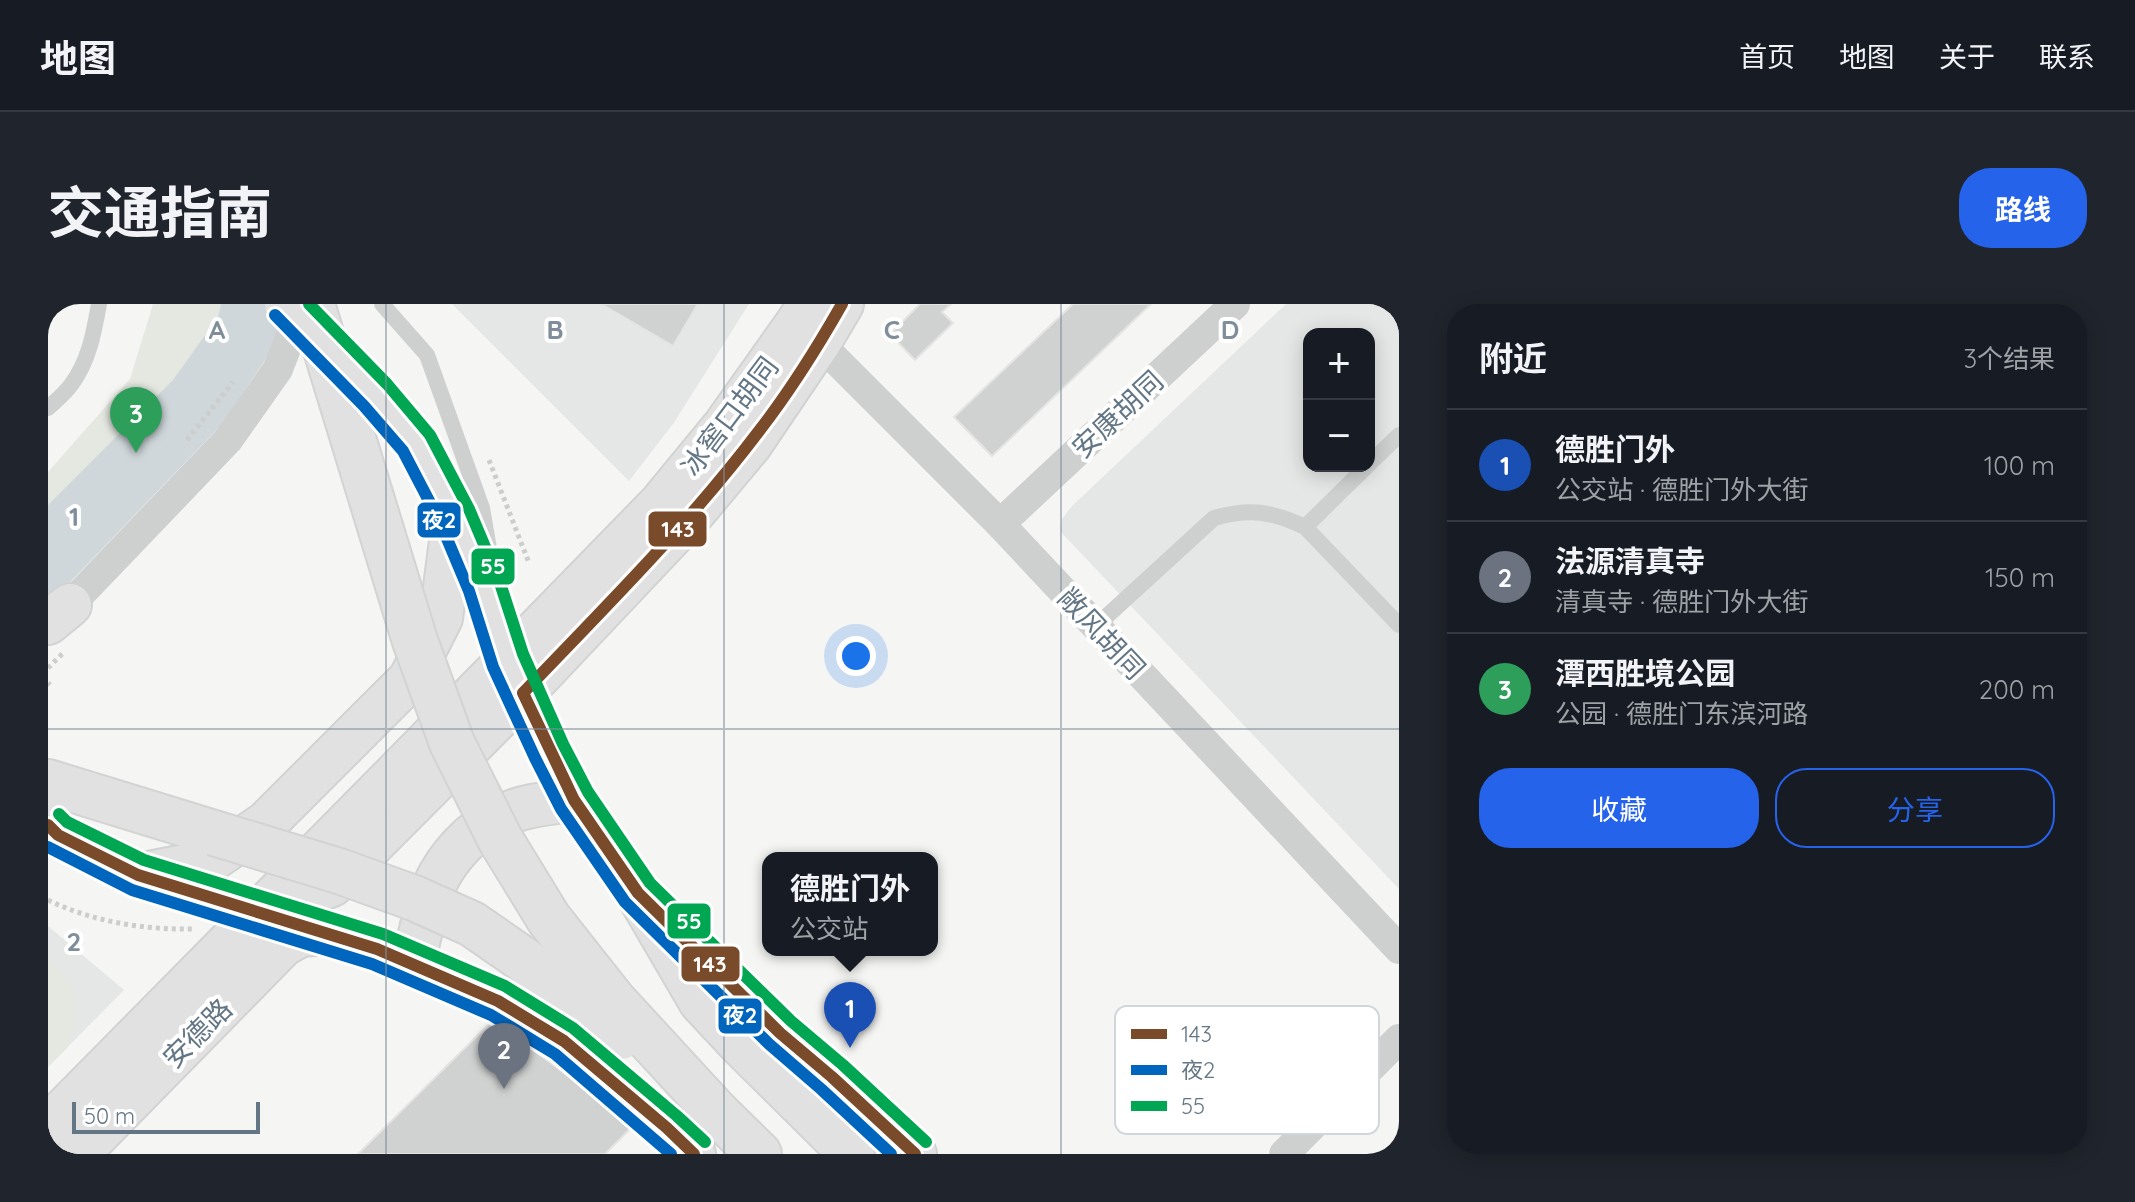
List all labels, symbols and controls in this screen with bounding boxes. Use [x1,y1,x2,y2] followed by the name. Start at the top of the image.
[40,34,116,82] text: 地图
[1739,39,1795,74] text: 首页
[1839,39,1895,74] text: 地图
[1939,39,1995,74] text: 关于
[2039,39,2095,74] text: 联系
[1959,168,2087,248] button: 路线
[48,177,272,247] text: 交通指南
[209,313,226,346] text: A
[546,313,564,346] text: B
[884,313,900,346] text: C
[1221,313,1239,346] text: D
[1303,328,1375,472] map controls
[1303,328,1375,400] button: +
[1479,337,1547,380] text: 附近
[1963,342,2055,375] text: 3个结果
[673,350,785,482] street label: 冰窖口胡同
[1064,363,1170,465] street label: 安康胡同
[110,387,162,453] pin: 3
[1303,400,1375,472] button: −
[1555,430,1675,468] text: 德胜门外
[1500,449,1510,482] text: 1
[1984,449,2055,482] text: 100 m
[1555,473,1808,506] text: 公交站 · 德胜门外大街
[69,500,79,533] text: 1
[416,501,462,539] line badge: 夜2
[422,506,456,534] text: 夜2
[647,510,708,548] line badge: 143
[661,515,695,543] text: 143
[1555,542,1705,580] text: 法源清真寺
[470,547,516,586] line badge: 55
[480,552,506,580] text: 55
[1498,561,1512,594] text: 2
[1985,561,2055,594] text: 150 m
[1051,580,1153,686] street label: 敞风胡同
[1555,585,1808,618] text: 清真寺 · 德胜门外大街
[836,636,876,676] your location
[1555,654,1735,692] text: 潭西胜境公园
[1498,673,1512,706] text: 3
[1979,673,2055,706] text: 200 m
[1555,697,1808,730] text: 公园 · 德胜门东滨河路
[1479,768,1759,848] button: 收藏
[1775,768,2055,848] button: 分享
[762,852,938,956] popup
[790,869,910,907] text: 德胜门外
[666,902,712,940] line badge: 55
[676,907,702,935] text: 55
[790,912,868,945] text: 公交站
[67,925,81,958] text: 2
[680,945,741,983] line badge: 143
[693,950,727,978] text: 143
[824,982,876,1048] pin: 1
[155,991,239,1075] street label: 安德路
[717,997,763,1035] line badge: 夜2
[723,1001,757,1029] text: 夜2
[1115,1006,1379,1134] legend
[1181,1020,1212,1048] text: 143
[478,1023,530,1089] pin: 2
[1181,1056,1215,1084] text: 夜2
[1181,1092,1205,1120] text: 55
[72,1098,260,1134] scale bar
[84,1102,135,1130] text: 50 m

